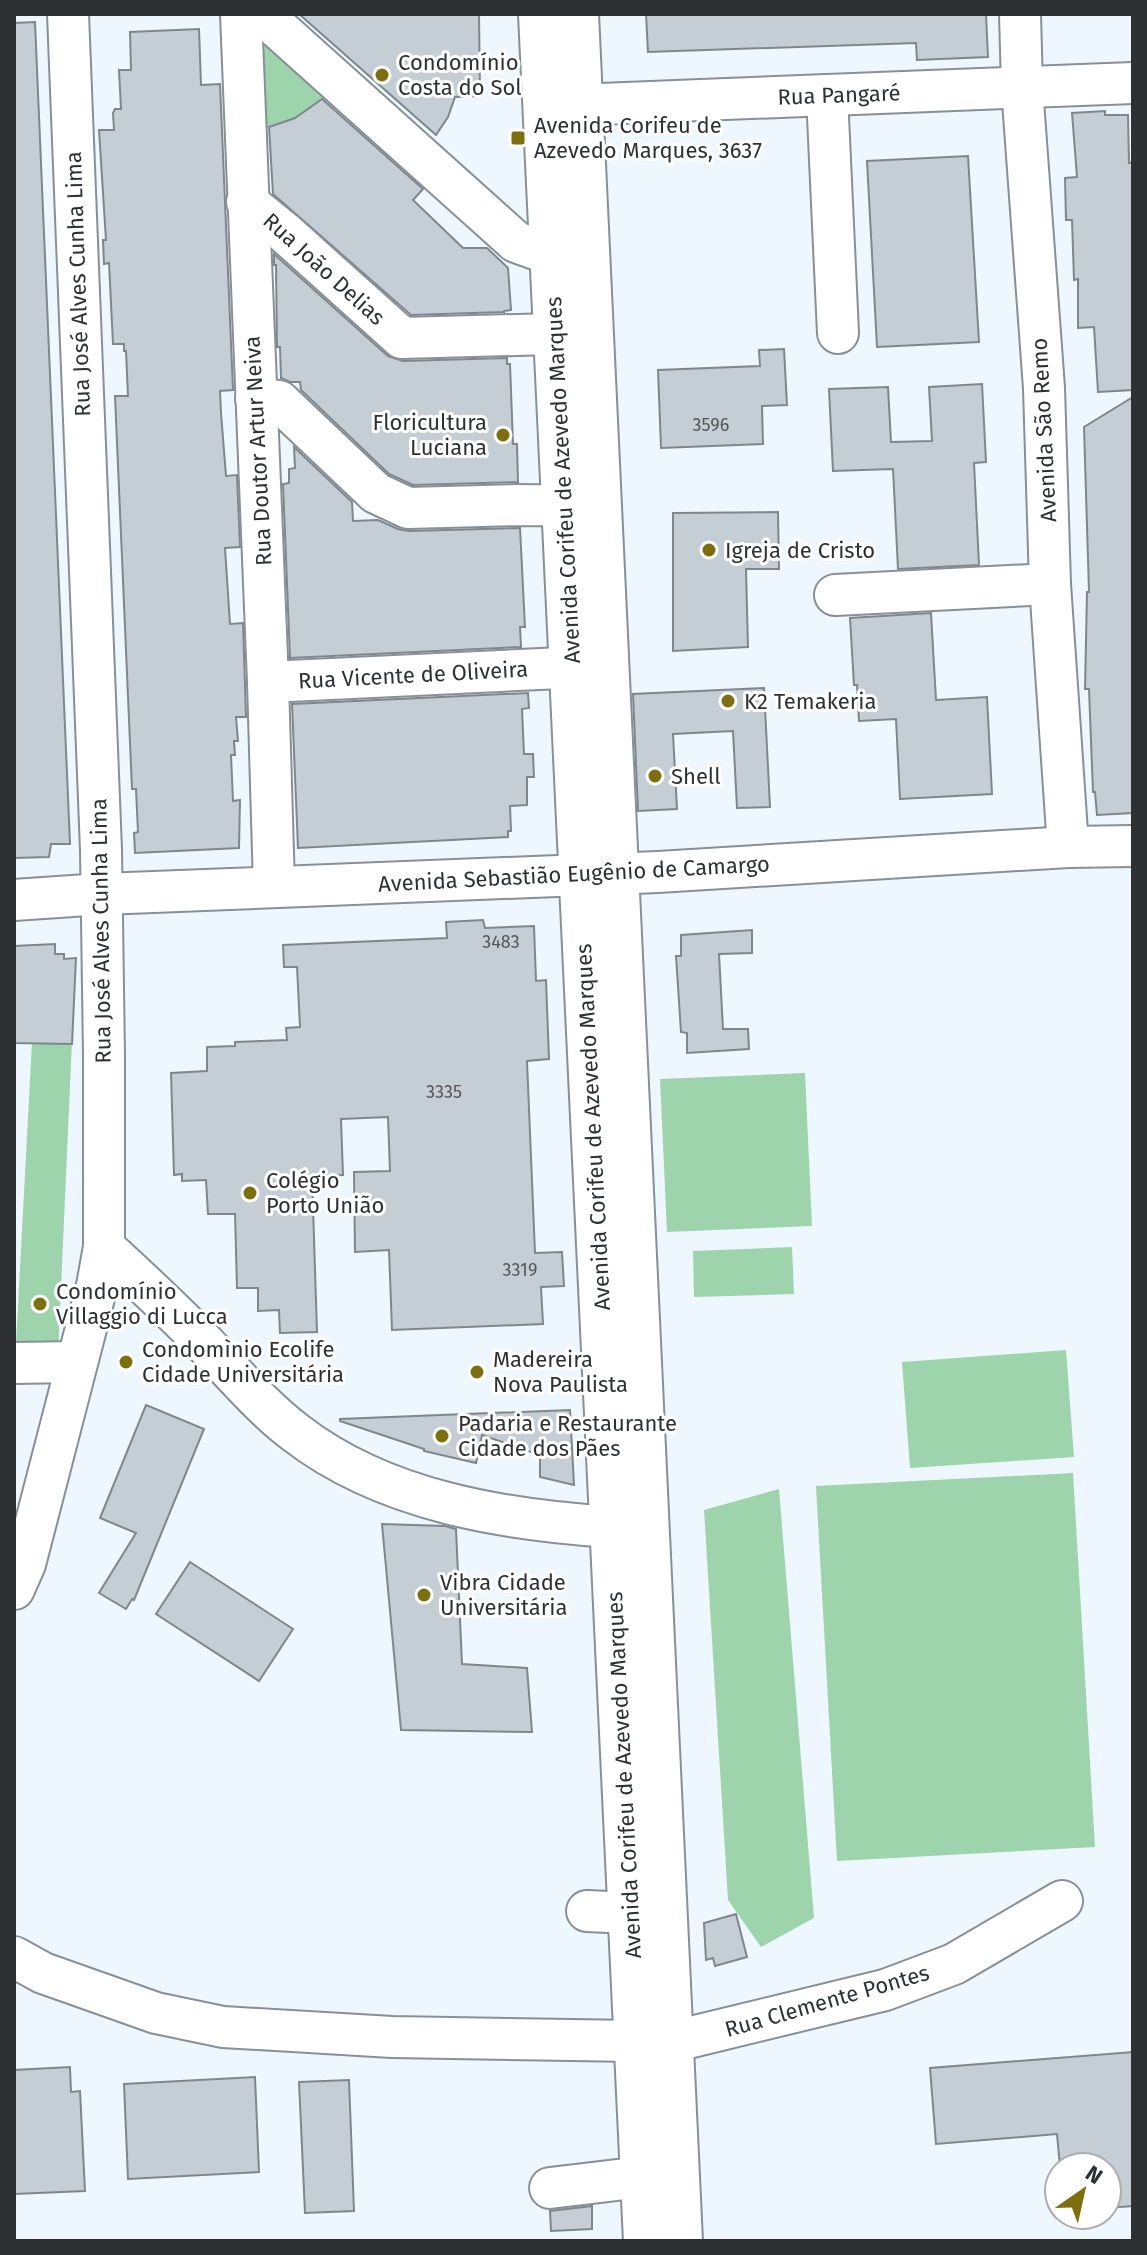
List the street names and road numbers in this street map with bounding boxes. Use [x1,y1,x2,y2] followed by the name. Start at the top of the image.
[777,79,901,111] street label: Rua Pangaré
[60,151,96,417] street label: Rua José Alves Cunha Lima
[257,207,391,331] street label: Rua João Delias
[540,296,586,664] street label: Avenida Corifeu de Azevedo Marques
[238,335,278,567] street label: Rua Doutor Artur Neiva
[1026,337,1062,523] street label: Avenida São Remo
[297,655,529,695] street label: Rua Vicente de Oliveira
[85,798,117,1064] street label: Rua José Alves Cunha Lima
[378,850,770,898] street label: Avenida Sebastião Eugênio de Camargo
[570,943,616,1311] street label: Avenida Corifeu de Azevedo Marques
[601,1591,647,1959] street label: Avenida Corifeu de Azevedo Marques
[722,1959,932,2043] street label: Rua Clemente Pontes

